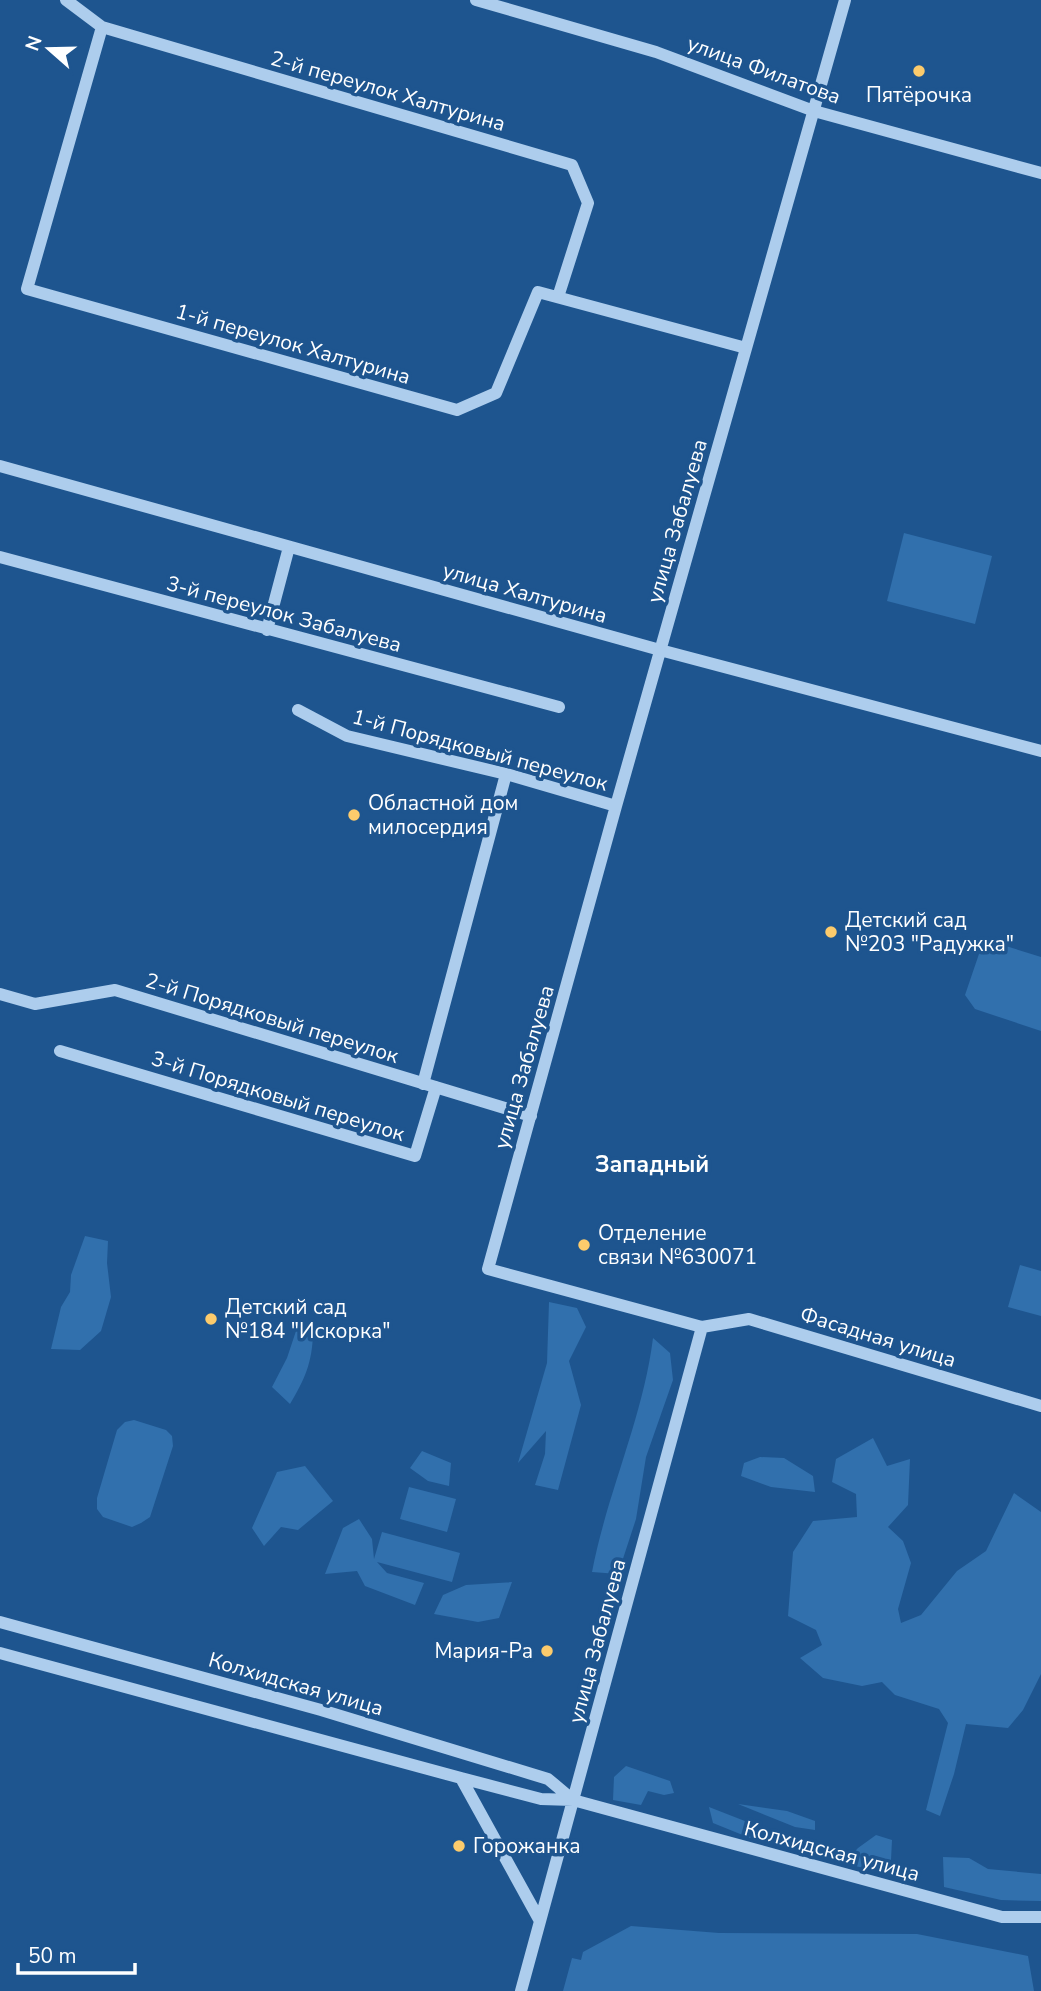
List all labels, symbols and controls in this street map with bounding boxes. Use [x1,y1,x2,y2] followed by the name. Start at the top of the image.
[14,14,84,84] north arrow
[683,29,845,111] street label: улица Филатова
[19,32,49,55] text: N
[267,44,509,138] street label: 2-й переулок Халтурина
[911,63,927,79] marker: Пятёрочка
[866,81,972,109] place label: Пятёрочка
[172,297,414,391] street label: 1-й переулок Халтурина
[640,436,714,606] street label: улица Забалуева
[440,556,610,630] street label: улица Халтурина
[163,569,405,659] street label: 3-й переулок Забалуева
[349,702,612,798] street label: 1-й Порядковый переулок
[368,789,518,841] place label: Областной дом милосердия
[346,807,362,823] marker: Областной дом милосердия
[845,906,1014,958] place label: Детский сад №203 "Радужка"
[823,924,839,940] marker: Детский сад №203 "Радужка"
[142,966,403,1070] street label: 2-й Порядковый переулок
[487,982,561,1152] street label: улица Забалуева
[148,1044,409,1148] street label: 3-й Порядковый переулок
[595,1149,709,1180] district label: Западный
[598,1219,757,1271] place label: Отделение связи №630071
[576,1237,592,1253] marker: Отделение связи №630071
[225,1293,391,1345] place label: Детский сад №184 "Искорка"
[797,1300,959,1374] street label: Фасадная улица
[203,1311,219,1327] marker: Детский сад №184 "Искорка"
[562,1556,632,1726] street label: улица Забалуева
[434,1637,533,1665] place label: Мария-Ра
[539,1643,555,1659] marker: Мария-Ра
[205,1646,387,1722] street label: Колхидская улица
[741,1814,923,1888] street label: Колхидская улица
[473,1832,581,1860] place label: Горожанка
[451,1838,467,1854] marker: Горожанка
[18,1932,135,1976] scale bar
[28,1942,77,1970] text: 50 m

